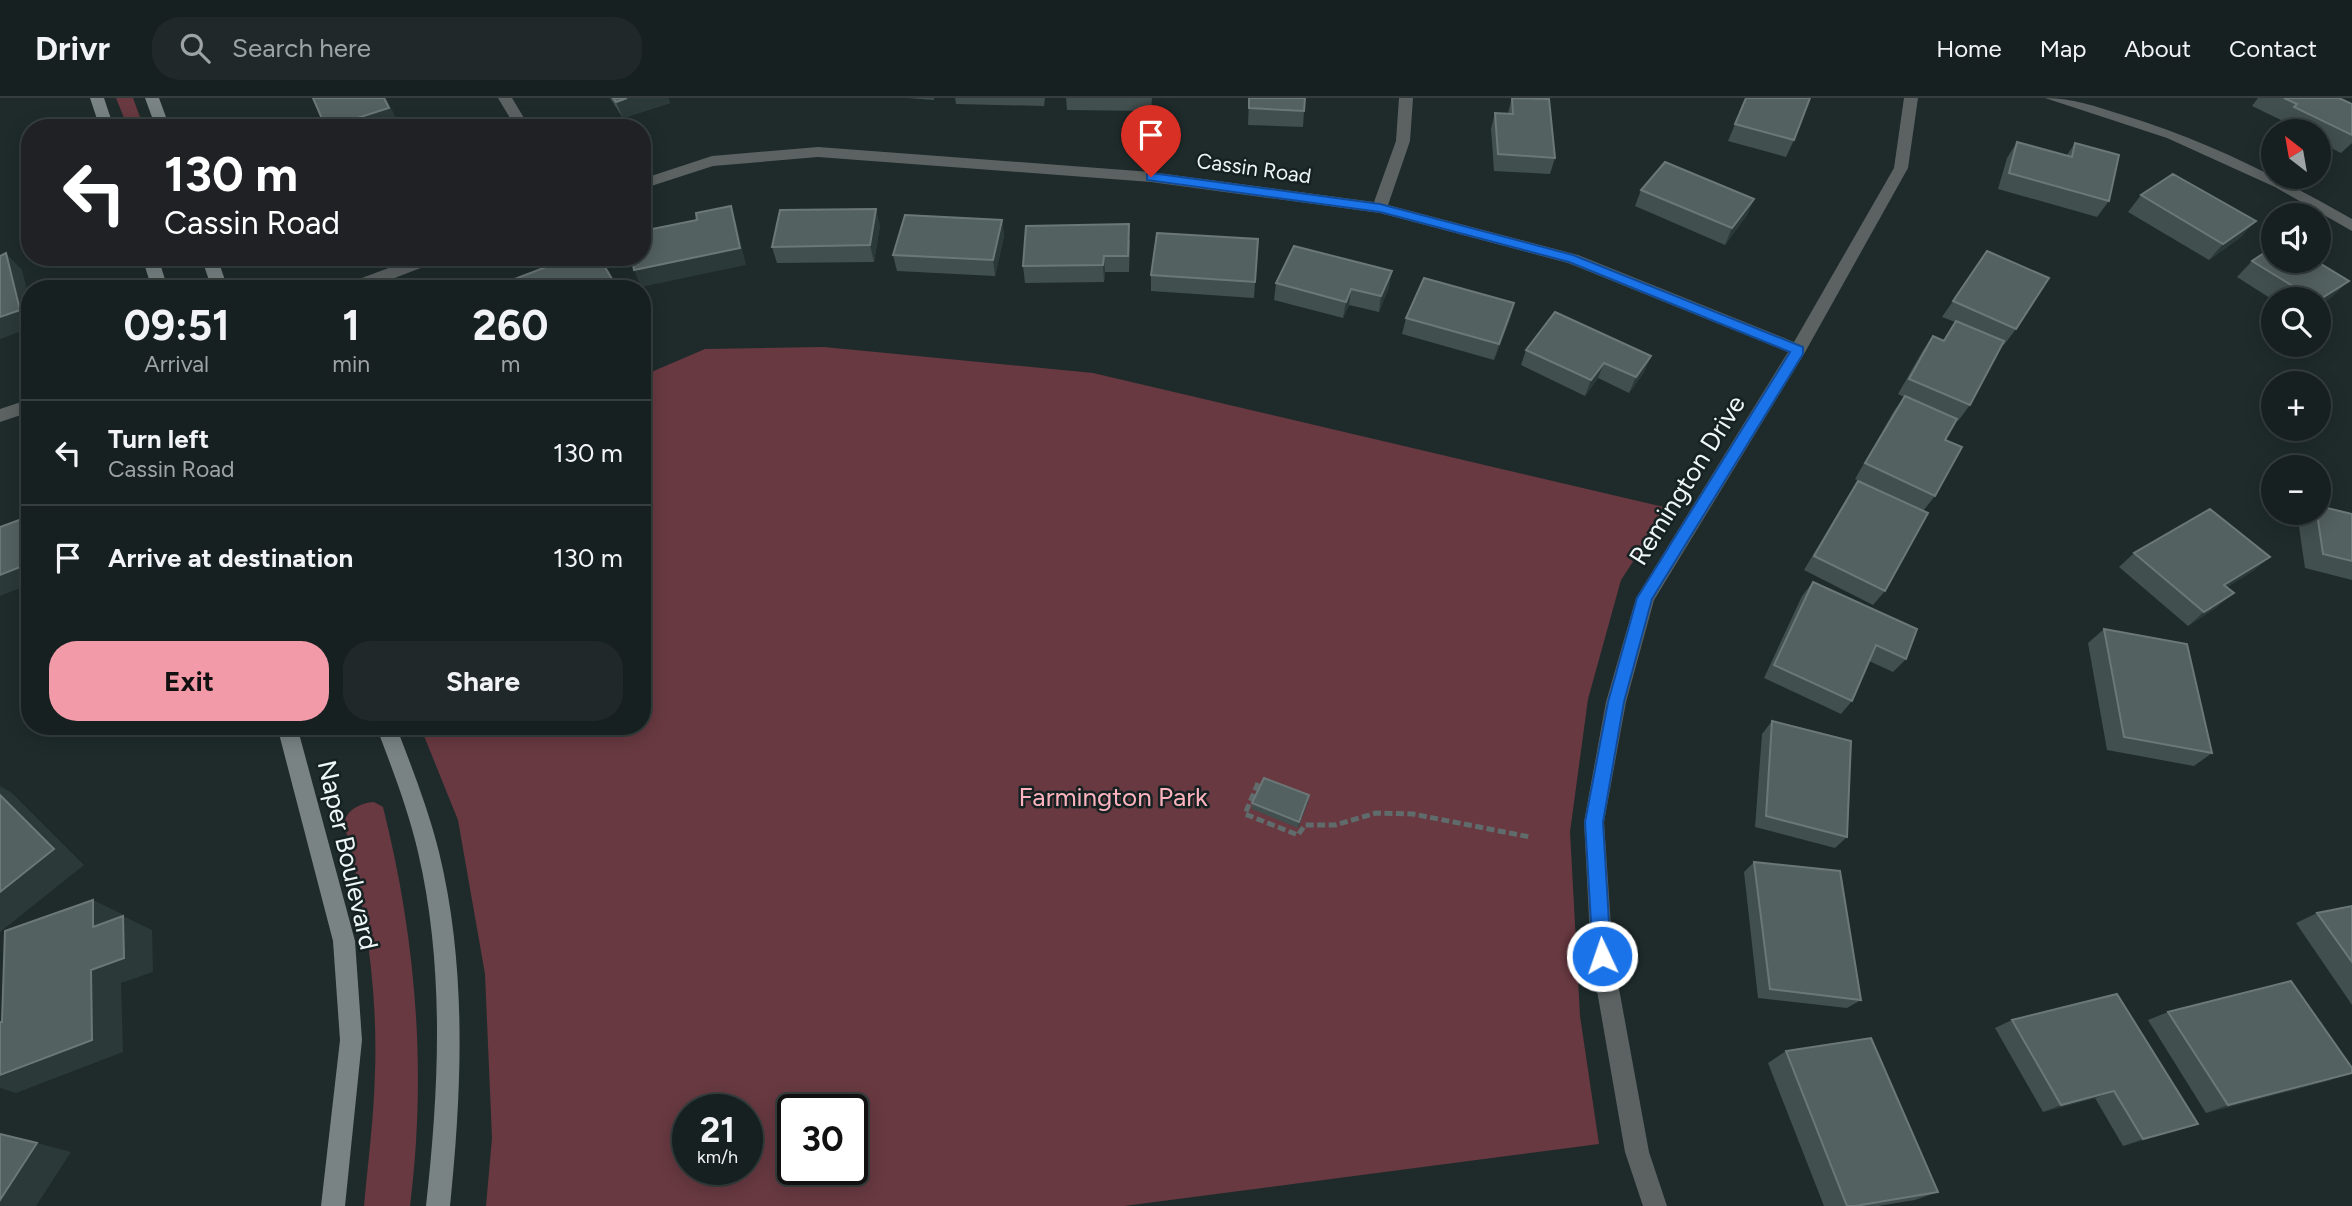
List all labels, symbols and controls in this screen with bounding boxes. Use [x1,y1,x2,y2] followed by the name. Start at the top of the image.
[152,17,642,80] search box
[35,29,110,68] text: Drivr
[176,29,214,67] icon: search
[232,32,371,64] text: Search here
[1936,34,2002,63] text: Home
[2040,34,2086,63] text: Map
[2124,34,2191,63] text: About
[2229,34,2317,63] text: Contact
[1121,105,1181,177] pin
[1132,116,1170,154] icon: arrive
[2261,119,2331,189] north arrow
[2261,119,2331,525] map controls
[164,144,298,203] text: 130 m
[49,147,140,238] icon: left
[1195,148,1313,188] street label: Cassin Road
[2261,203,2331,273] button: sound
[164,204,340,242] text: Cassin Road
[2261,287,2331,357] button: search
[123,300,230,351] text: 09:51
[342,300,360,351] text: 1
[473,300,548,351] text: 260
[144,350,209,378] text: Arrival
[332,350,370,378] text: min
[501,350,520,378] text: m
[2261,371,2331,441] button: +
[1622,389,1752,571] street label: Remington Drive
[108,423,209,455] text: Turn left
[49,434,87,472] icon: left
[553,437,623,469] text: 130 m
[108,455,235,483] text: Cassin Road
[2261,455,2331,525] button: −
[49,539,87,577] icon: arrive
[108,542,353,574] text: Arrive at destination
[553,542,623,574] text: 130 m
[49,641,329,721] button: Exit
[343,641,623,721] button: Share
[311,757,385,953] street label: Naper Boulevard
[1018,781,1208,813] park label: Farmington Park
[1565,919,1639,993] position arrow
[777,1094,868,1185] speed limit sign: 30
[700,1109,735,1151] text: 21
[697,1146,738,1168] text: km/h

